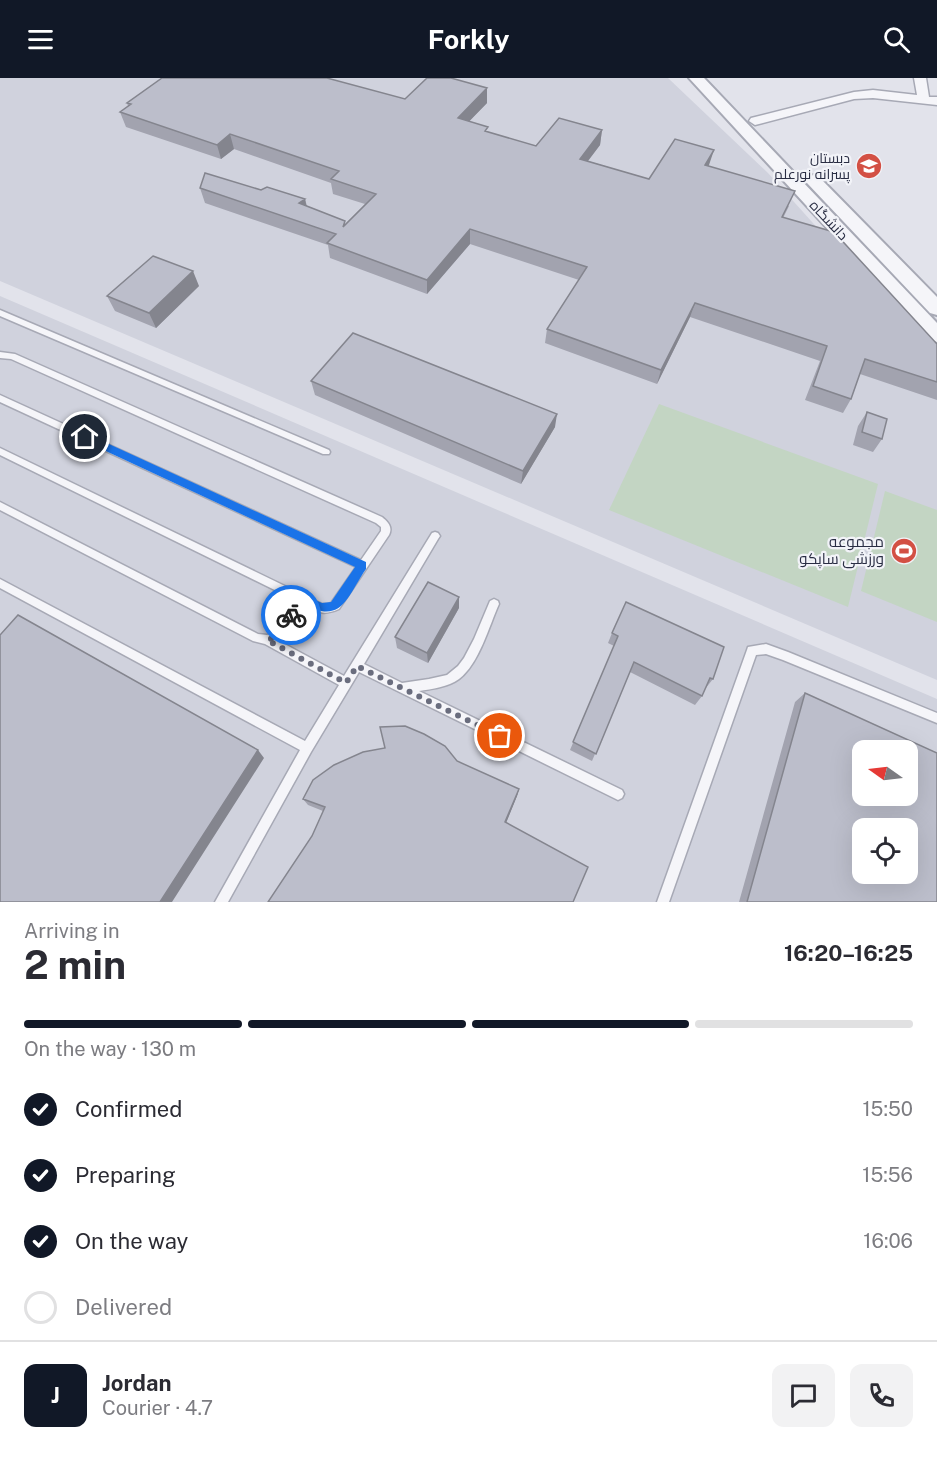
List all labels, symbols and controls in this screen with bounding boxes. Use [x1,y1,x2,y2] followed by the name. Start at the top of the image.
[24,23,57,56] icon: menu
[428,23,509,55] text: Forkly
[880,23,913,56] icon: search
[774,150,850,184] place label: دبستان پسرانه نورعلم
[854,151,884,181] school or university icon: دبستان پسرانه نورعلم
[807,197,851,243] street label: دانشگاه
[59,411,110,462] pin
[68,420,101,453] icon: home
[799,533,884,569] place label: مجموعه ورزشی ساپکو
[889,536,919,566] sports icon: مجموعه ورزشی ساپکو
[261,585,321,645] courier
[275,599,308,632] icon: bike
[474,710,525,761] pin
[483,719,516,752] icon: bag
[852,740,918,806] north arrow
[852,740,918,884] map controls
[852,818,918,884] button: locate
[24,919,119,943] text: Arriving in
[784,940,913,966] text: 16:20–16:25
[24,942,126,988] text: 2 min
[24,1037,196,1061] text: On the way · 130 m
[24,1093,57,1126] icon: check
[75,1096,182,1122] text: Confirmed
[862,1097,913,1121] text: 15:50
[24,1159,57,1192] icon: check
[75,1162,176,1188] text: Preparing
[862,1163,913,1187] text: 15:56
[24,1225,57,1258] icon: check
[75,1228,188,1254] text: On the way
[863,1229,913,1253] text: 16:06
[75,1294,172,1320] text: Delivered
[772,1364,835,1427] button: chat
[850,1364,913,1427] button: phone
[102,1370,171,1396] text: Jordan
[51,1382,60,1408] text: J
[102,1396,213,1420] text: Courier · 4.7

